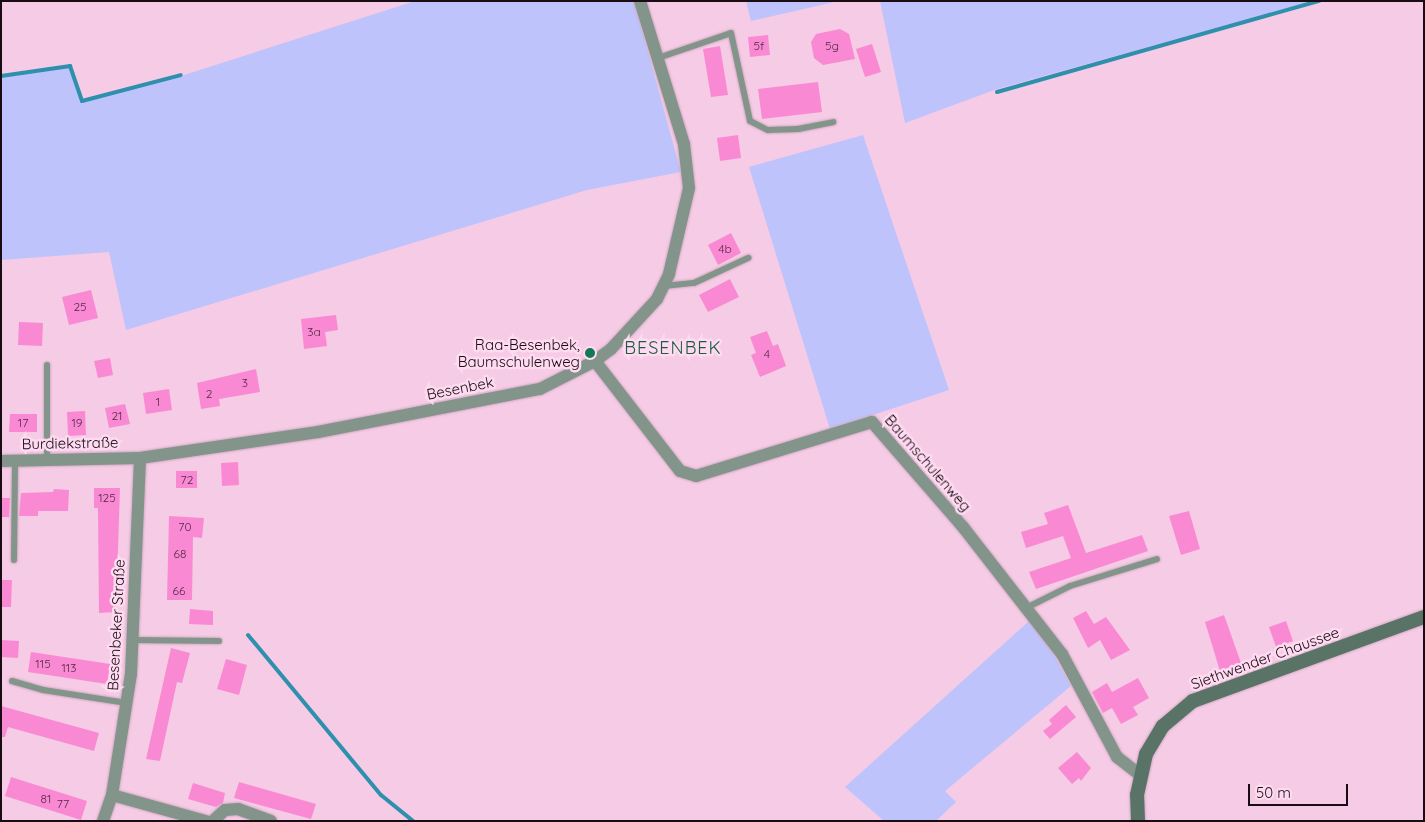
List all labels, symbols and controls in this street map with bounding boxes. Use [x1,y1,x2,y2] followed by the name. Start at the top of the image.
[754,39,764,53] house number: 5f
[825,39,839,53] house number: 5g
[718,242,732,256] house number: 4b
[73,300,87,314] house number: 25
[307,325,321,339] house number: 3a
[458,335,580,370] place label: Raa-Besenbek, Baumschulenweg
[623,337,723,359] district label: BESENBEK
[584,347,596,359] marker: Raa-Besenbek, Baumschulenweg
[764,347,770,361] house number: 4
[425,373,495,403] street label: Besenbek
[242,376,248,390] house number: 3
[206,387,212,401] house number: 2
[156,395,160,409] house number: 1
[111,409,123,423] house number: 21
[881,411,975,515] street label: Baumschulenweg
[18,416,28,430] house number: 17
[71,416,83,430] house number: 19
[21,433,119,453] street label: Burdiekstraße
[181,473,193,487] house number: 72
[98,491,116,505] house number: 125
[178,520,192,534] house number: 70
[174,547,186,561] house number: 68
[104,559,128,691] street label: Besenbeker Straße
[173,584,185,598] house number: 66
[1188,623,1342,693] street label: Siethwender Chaussee
[35,657,51,671] house number: 115
[61,661,77,675] house number: 113
[1250,774,1350,806] scale bar
[1256,783,1291,802] text: 50 m
[41,792,51,806] house number: 81
[57,797,69,811] house number: 77

